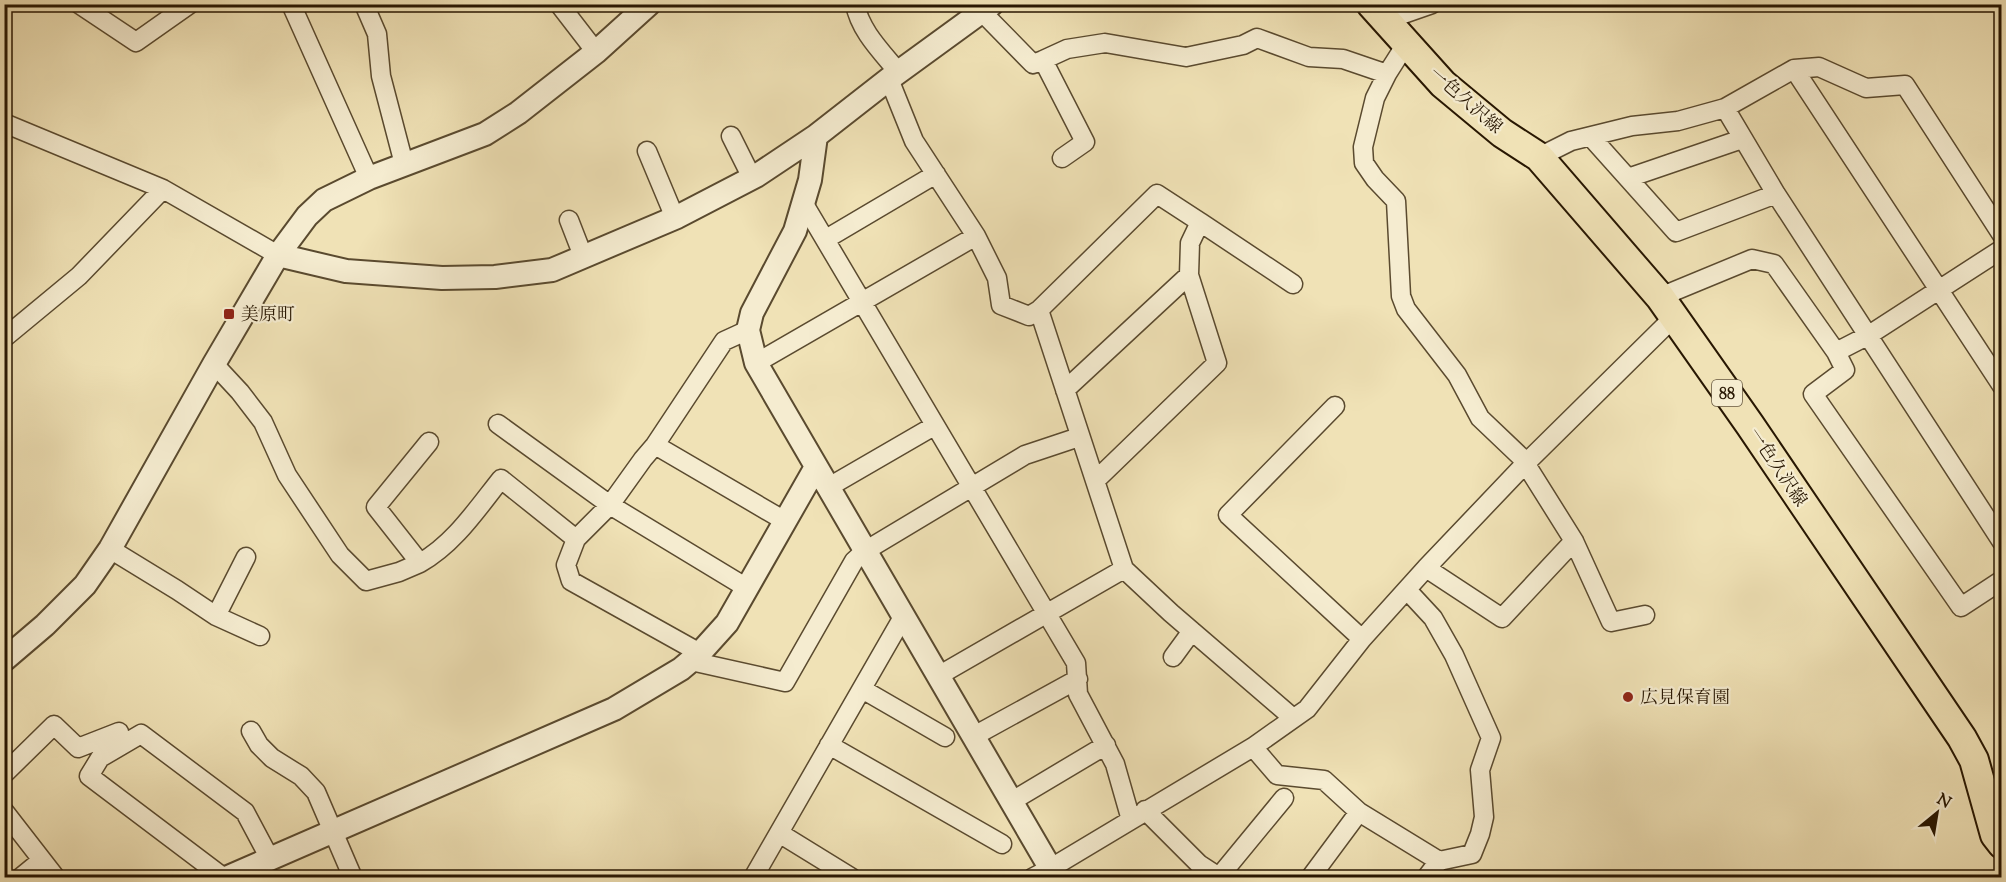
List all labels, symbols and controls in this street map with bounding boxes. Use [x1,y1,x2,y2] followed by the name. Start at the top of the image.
[1422,62,1507,141] street label: 一色久沢線
[241,303,295,329] place label: 美原町
[222,307,236,321] marker: 美原町
[1712,380,1742,406] road number: 88
[1740,424,1812,513] street label: 一色久沢線
[1640,686,1730,712] place label: 広見保育園
[1621,690,1635,704] marker: 広見保育園
[1907,783,1967,843] north arrow
[1932,789,1955,815] text: N

